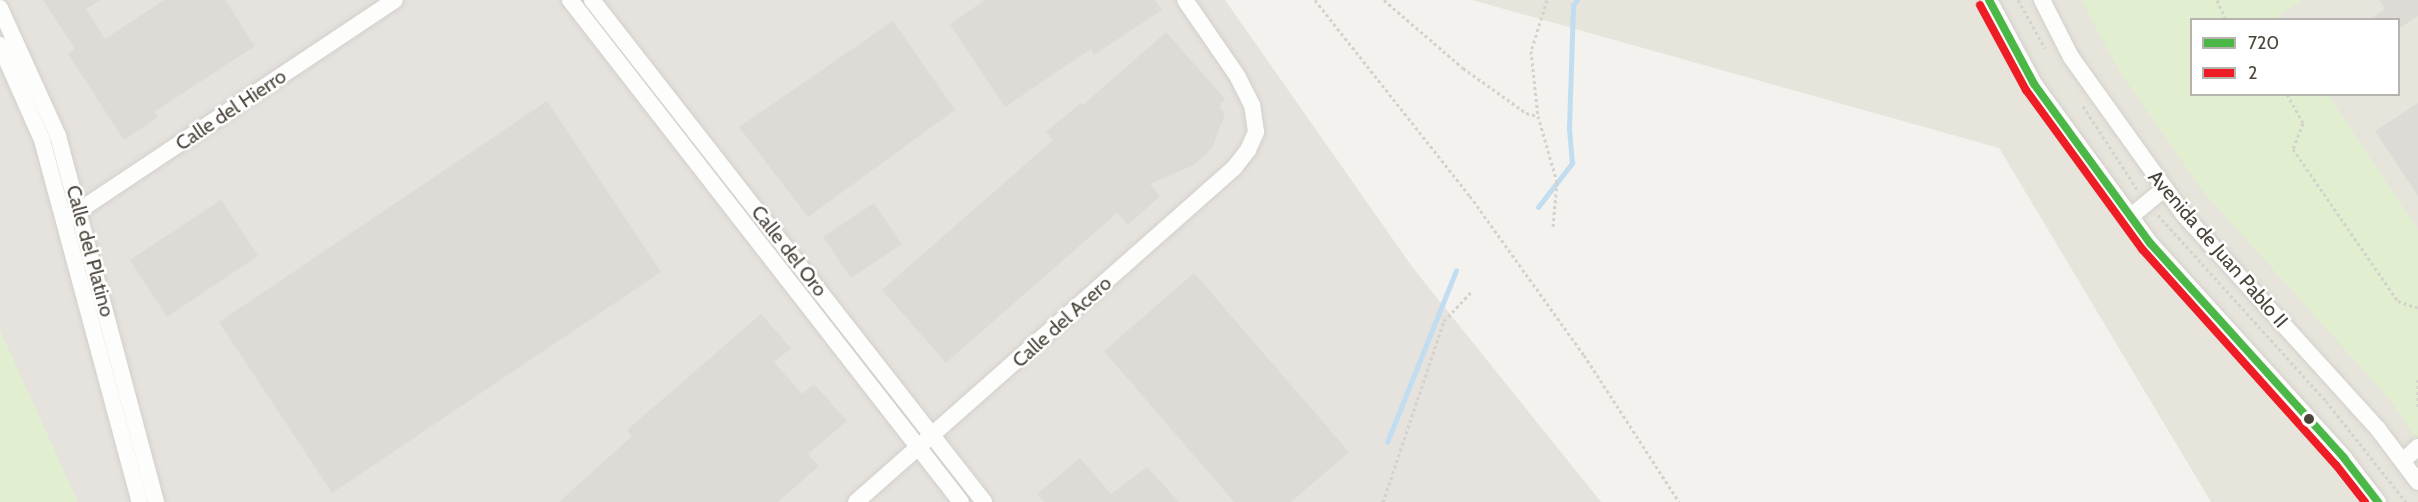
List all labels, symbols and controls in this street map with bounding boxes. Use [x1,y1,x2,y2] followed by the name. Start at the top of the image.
[2190,18,2400,96] legend
[2248,32,2279,54] text: 720
[2248,62,2257,84] text: 2
[171,64,291,156] street label: Calle del Hierro
[2143,165,2293,333] street label: Avenida de Juan Pablo II
[61,183,119,319] street label: Calle del Platino
[746,201,832,301] street label: Calle del Oro
[1008,271,1116,373] street label: Calle del Acero
[2303,413,2315,425] unlabelled marker

